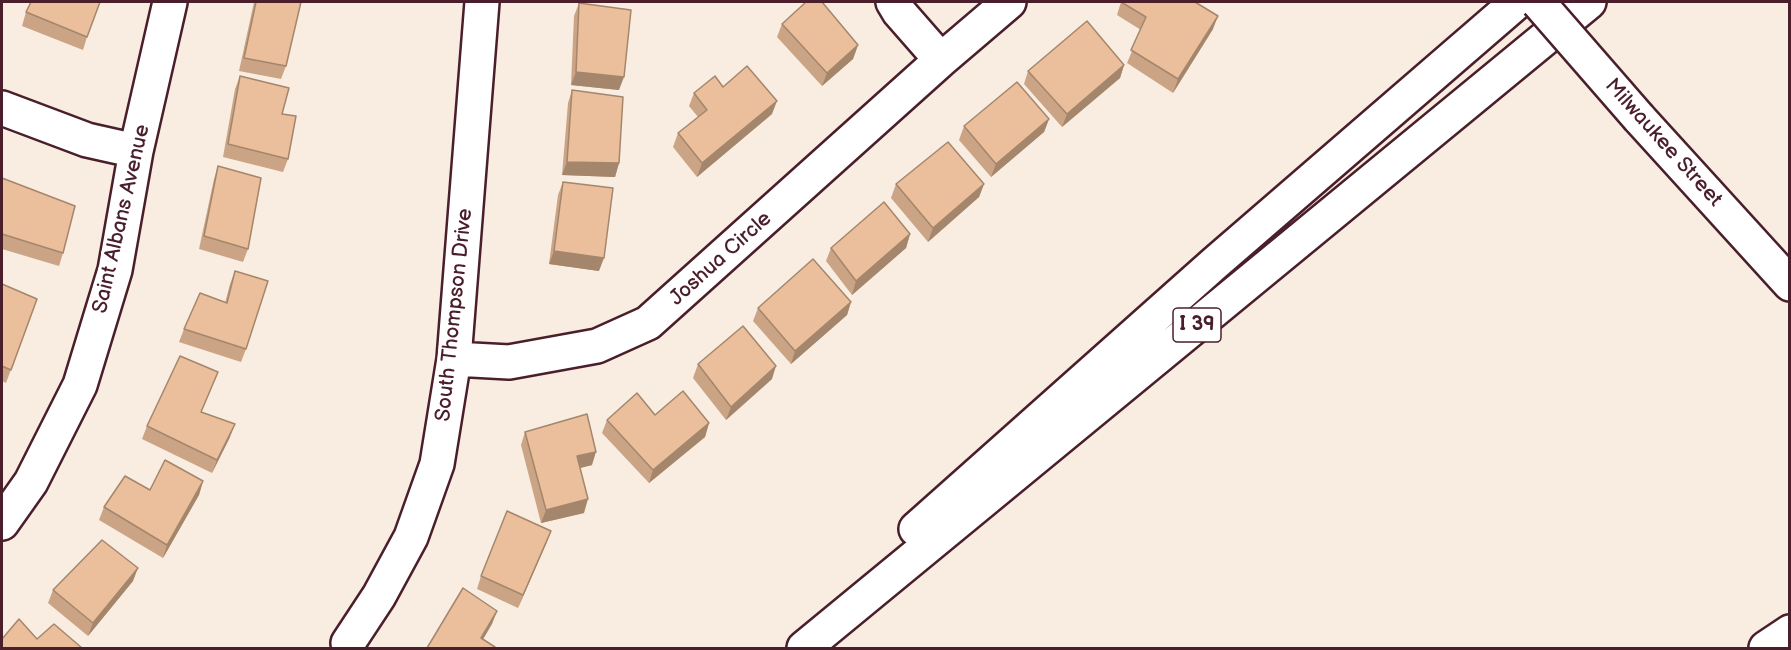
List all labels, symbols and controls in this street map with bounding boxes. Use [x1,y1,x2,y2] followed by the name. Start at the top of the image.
[1599,74,1727,212] street label: Milwaukee Street
[88,122,156,316] street label: Saint Albans Avenue
[431,207,479,423] street label: South Thompson Drive
[665,207,777,311] street label: Joshua Circle
[1173,308,1221,342] road number: I 39

